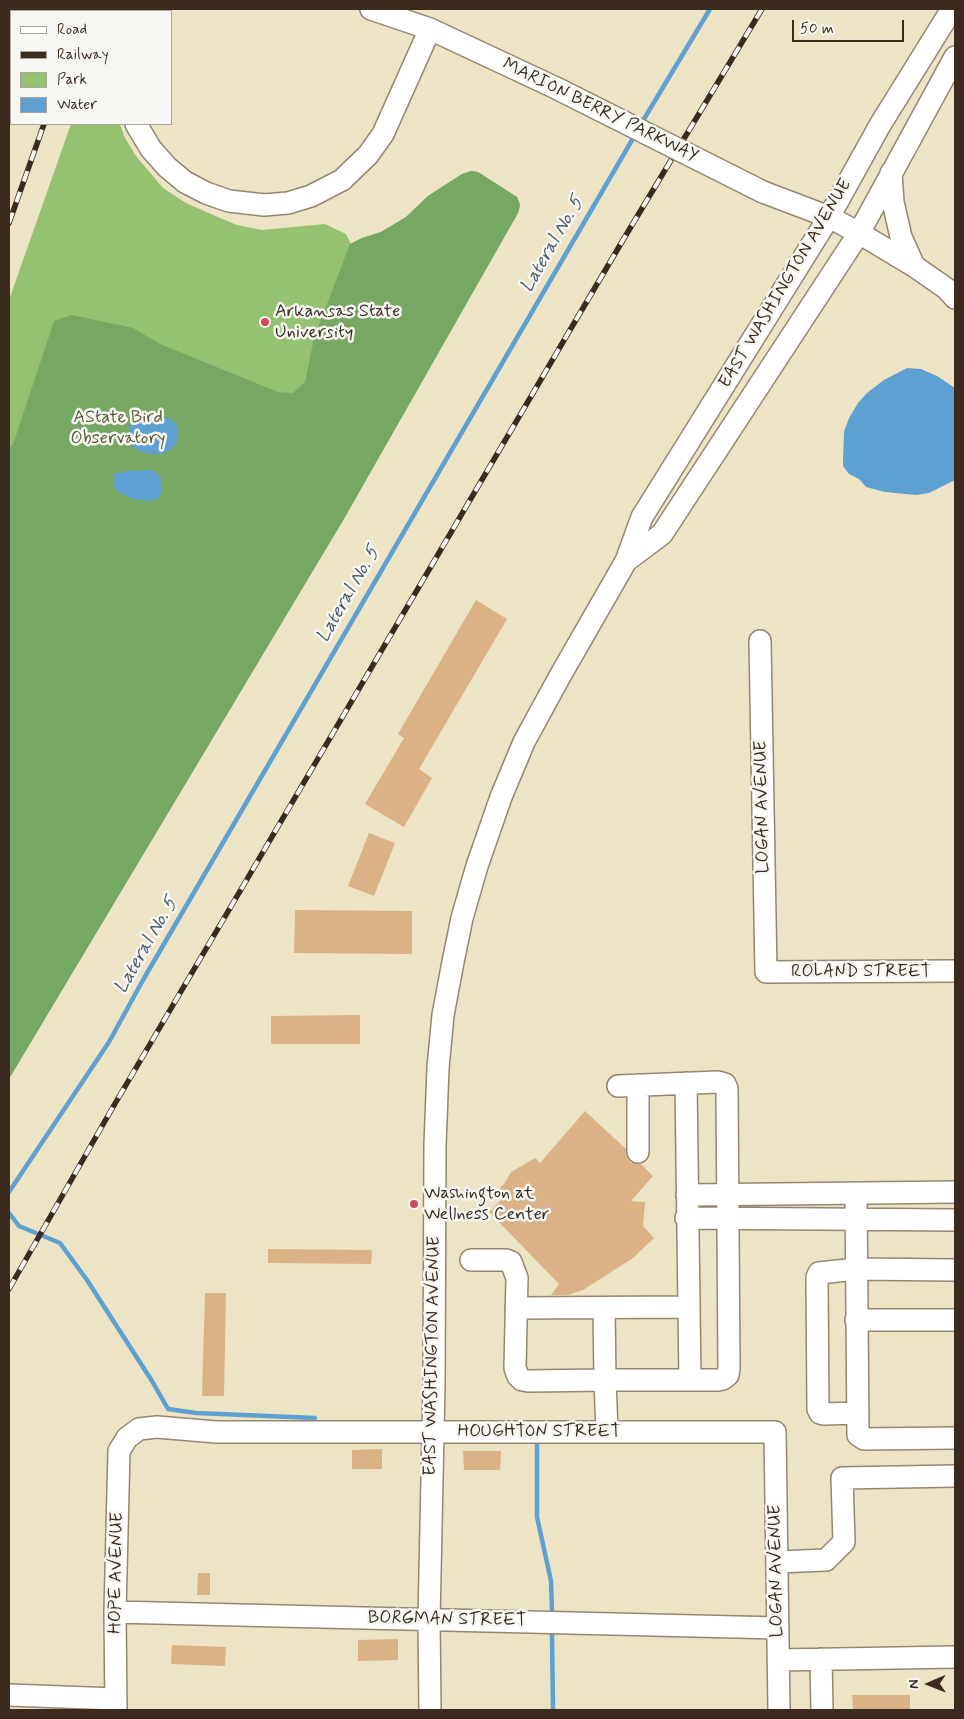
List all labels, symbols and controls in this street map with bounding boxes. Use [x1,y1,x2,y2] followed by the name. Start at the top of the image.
[10,10,172,125] legend
[794,10,906,42] scale bar
[800,19,834,39] text: 50 m
[57,20,87,40] text: Road
[57,45,109,65] text: Railway
[499,54,701,168] street label: MARION BERRY PARKWAY
[57,70,87,90] text: Park
[57,95,97,115] text: Water
[715,176,857,392] street label: EAST WASHINGTON AVENUE
[516,193,590,297] water label: Lateral No. 5
[275,301,400,344] place label: Arkansas State University
[259,316,271,328] marker: Arkansas State University
[71,407,165,449] park label: AState Bird Observatory
[312,543,386,647] water label: Lateral No. 5
[751,740,775,874] street label: LOGAN AVENUE
[110,894,184,998] water label: Lateral No. 5
[791,961,931,983] street label: ROLAND STREET
[424,1183,549,1226] place label: Washington at Wellness Center
[408,1198,420,1210] marker: Washington at Wellness Center
[420,1236,446,1476] street label: EAST WASHINGTON AVENUE
[457,1421,621,1443] street label: HOUGHTON STREET
[765,1504,789,1638] street label: LOGAN AVENUE
[105,1512,129,1634] street label: HOPE AVENUE
[368,1608,526,1632] street label: BORGMAN STREET
[904,1659,954,1709] north arrow
[905,1679,923,1689] text: N

